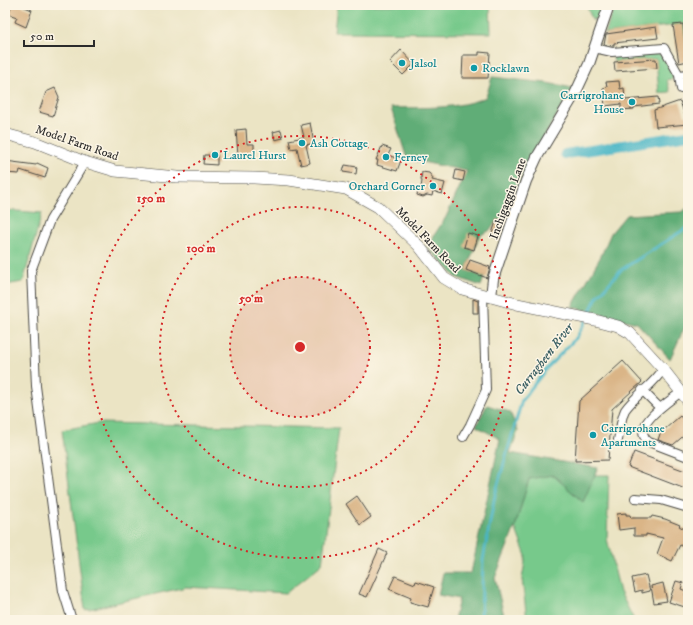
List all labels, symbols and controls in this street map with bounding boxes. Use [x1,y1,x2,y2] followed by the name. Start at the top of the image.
[24,22,94,48] scale bar
[30,29,54,44] text: 50 m
[409,56,437,71] place label: Jalsol
[397,58,407,68] marker: Jalsol
[482,61,530,76] place label: Rocklawn
[469,63,479,73] marker: Rocklawn
[560,88,624,117] place label: Carrigrohane House
[627,97,637,107] marker: Carrigrohane House
[34,122,120,164] street label: Model Farm Road
[310,136,368,151] place label: Ash Cottage
[297,138,307,148] marker: Ash Cottage
[223,148,286,163] place label: Laurel Hurst
[210,150,220,160] marker: Laurel Hurst
[394,150,428,165] place label: Ferney
[381,152,391,162] marker: Ferney
[486,156,530,242] street label: Inchigaggin Lane
[349,179,426,194] place label: Orchard Corner
[428,181,438,191] marker: Orchard Corner
[137,191,165,206] text: 150 m
[392,204,464,276] street label: Model Farm Road
[187,241,215,256] text: 100 m
[238,291,263,306] text: 50 m
[511,319,578,398] water label: Curragheen River
[293,340,307,354] centre of rings
[601,421,665,450] place label: Carrigrohane Apartments
[588,430,598,440] marker: Carrigrohane Apartments

